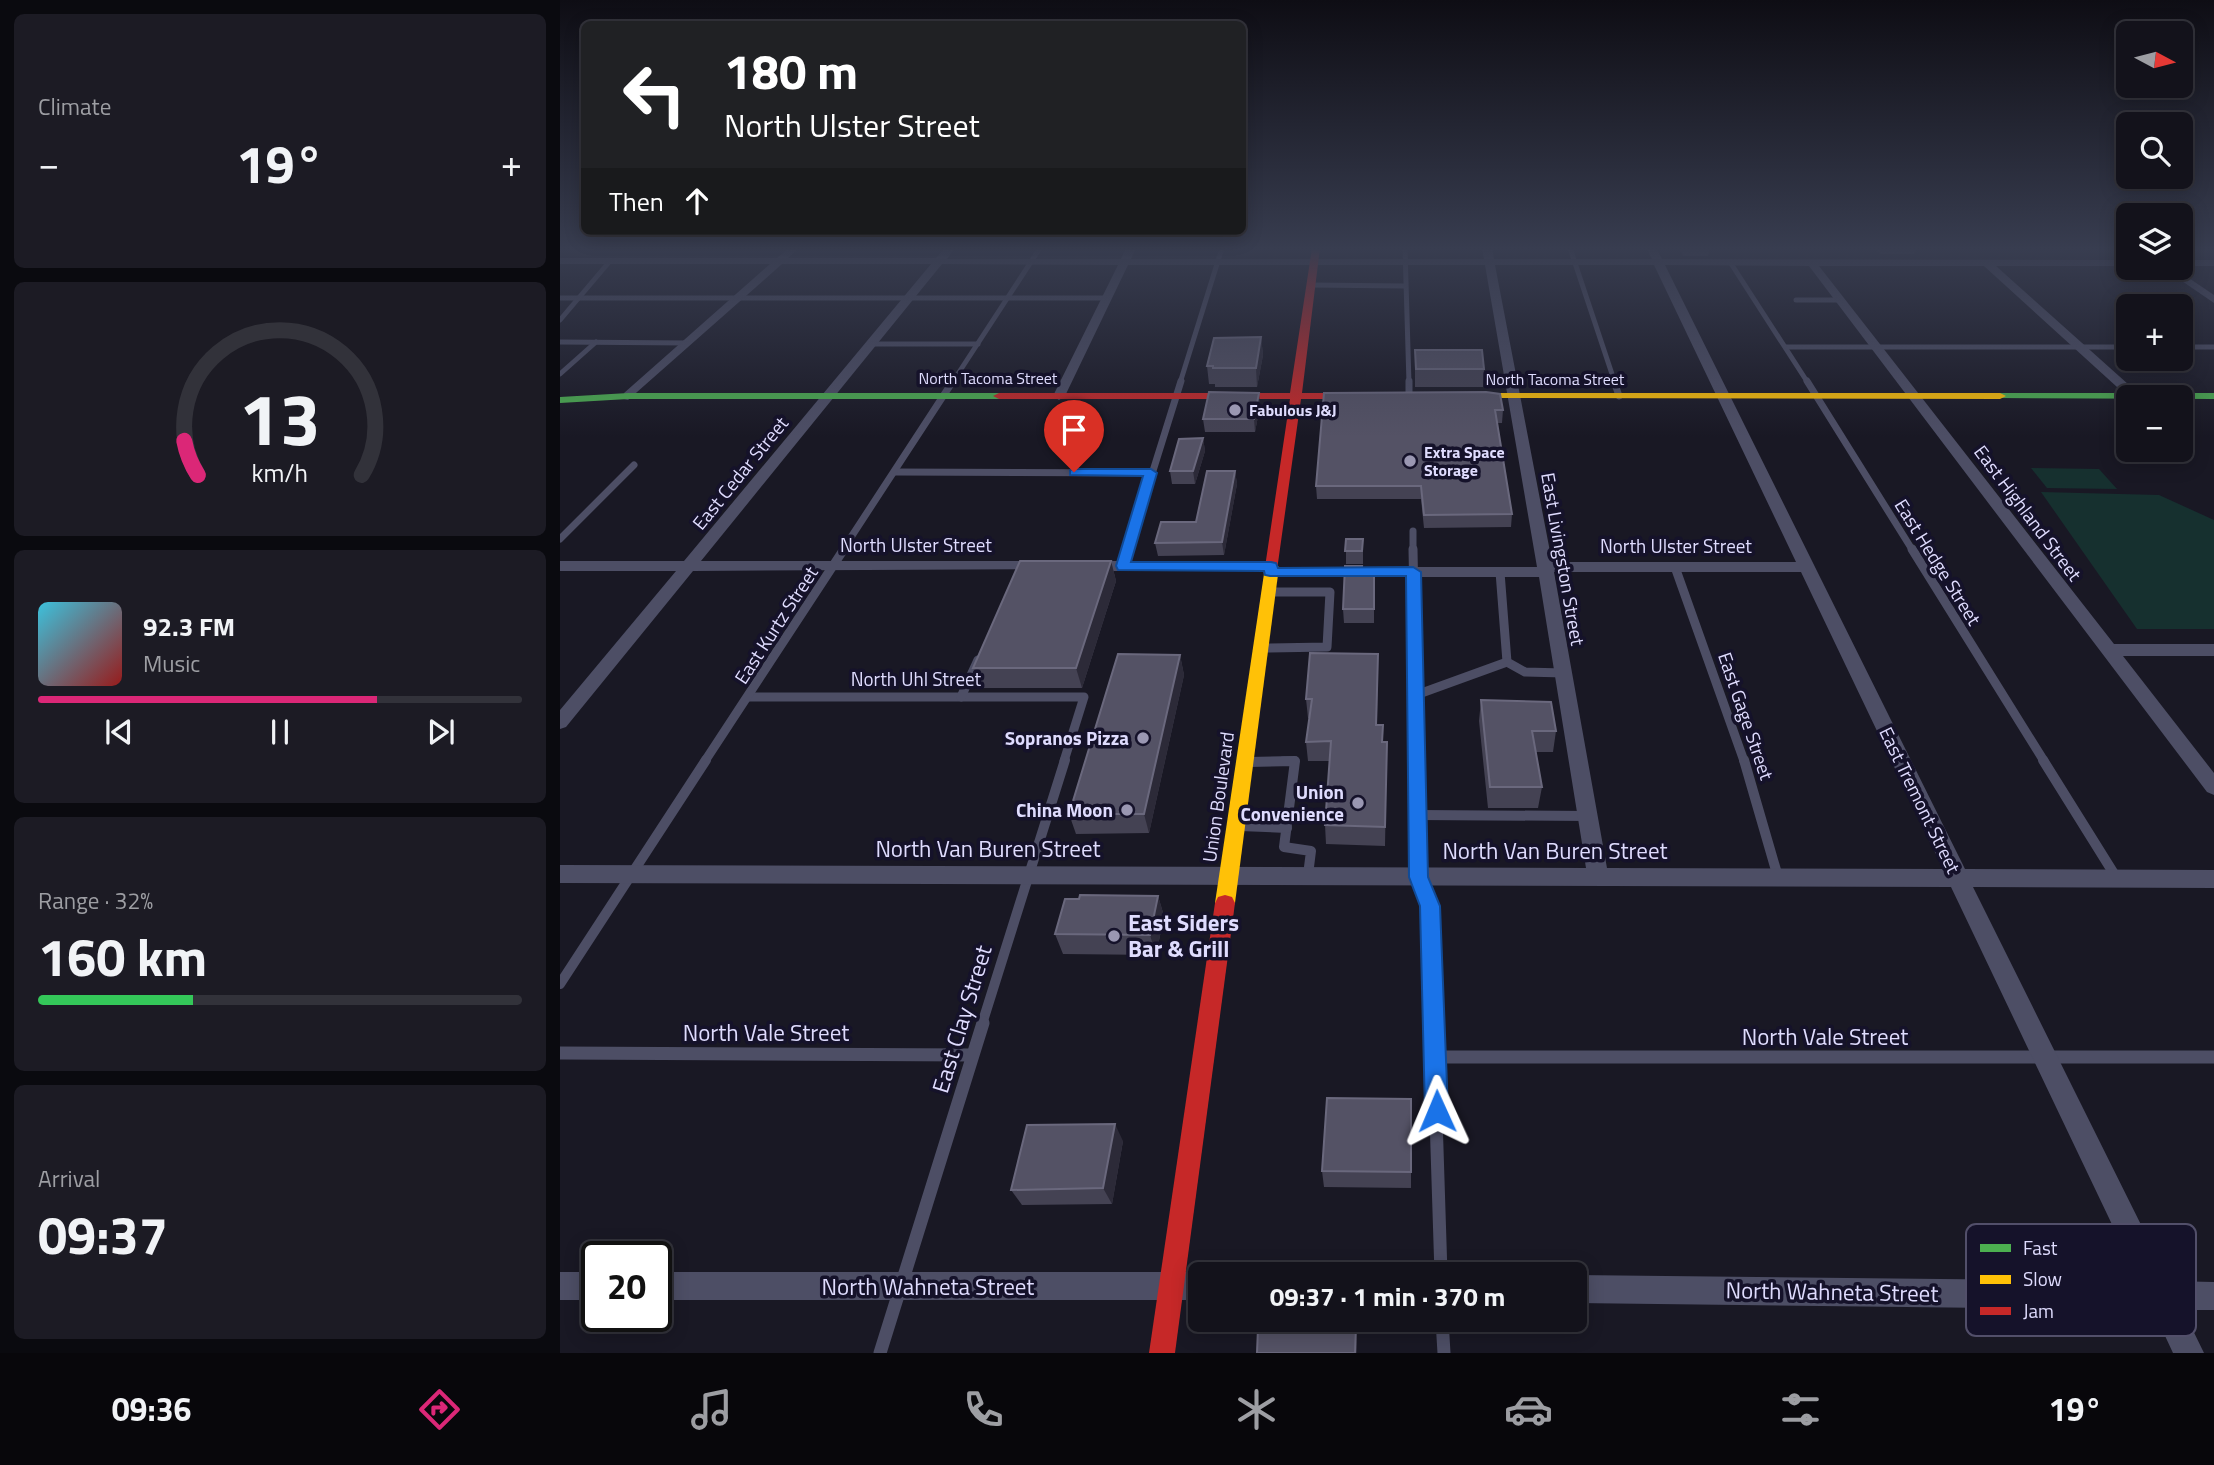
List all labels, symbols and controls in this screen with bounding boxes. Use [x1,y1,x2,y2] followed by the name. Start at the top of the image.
[2116,21,2193,98] north arrow
[2116,21,2193,462] map controls
[724,33,858,108] text: 180 m
[609,49,700,140] icon: left
[38,89,111,124] text: Climate
[724,101,980,149] text: North Ulster Street
[2116,112,2193,189] button: search
[236,124,324,203] text: 19°
[38,134,59,192] text: −
[501,134,522,192] text: +
[609,182,664,221] text: Then
[678,182,716,220] icon: ahead
[2116,203,2193,280] button: layers
[2116,294,2193,371] button: +
[239,363,321,473] text: 13
[919,366,1058,390] street label: North Tacoma Street
[1486,367,1625,391] street label: North Tacoma Street
[2116,385,2193,462] button: −
[1249,398,1337,422] place label: Fabulous J&J
[1044,400,1104,472] pin
[1227,402,1243,418] marker: Fabulous J&J
[685,409,795,536] street label: East Cedar Street
[1055,411,1093,449] icon: arrive
[1967,438,2090,587] street label: East Highland Street
[1424,440,1505,482] place label: Extra Space Storage
[252,453,308,491] text: km/h
[1402,453,1418,469] marker: Extra Space Storage
[1534,470,1593,648] street label: East Livingston Street
[1888,493,1989,631] street label: East Hedge Street
[840,530,992,559] street label: North Ulster Street
[1600,531,1752,560] street label: North Ulster Street
[727,560,825,689] street label: East Kurtz Street
[143,607,235,646] text: 92.3 FM
[143,646,200,681] text: Music
[1711,648,1782,784] street label: East Gage Street
[851,664,982,693] street label: North Uhl Street
[100,713,138,751] icon: previous
[261,713,299,751] icon: pause
[422,713,460,751] icon: next
[1872,722,1969,878] street label: East Tremont Street
[1005,723,1129,752] place label: Sopranos Pizza
[1135,730,1151,746] marker: Sopranos Pizza
[1194,730,1241,864] street label: Union Boulevard
[1241,777,1344,828] place label: Union Convenience
[1016,795,1113,824] place label: China Moon
[1350,795,1366,811] marker: Union Convenience
[1119,802,1135,818] marker: China Moon
[875,831,1101,866] street label: North Van Buren Street
[1442,833,1668,868] street label: North Van Buren Street
[38,883,153,918] text: Range · 32%
[1128,905,1239,966] place label: East Siders Bar & Grill
[38,917,207,996] text: 160 km
[1106,928,1122,944] marker: East Siders Bar & Grill
[922,941,1001,1097] street label: East Clay Street
[683,1015,849,1050] street label: North Vale Street
[1742,1019,1908,1054] street label: North Vale Street
[1400,1074,1474,1148] position arrow
[38,1161,100,1196] text: Arrival
[38,1195,168,1274] text: 09:37
[1966,1224,2196,1336] legend
[2023,1233,2058,1262] text: Fast
[581,1241,672,1332] speed limit sign: 20
[2023,1264,2062,1293] text: Slow
[822,1269,1034,1304] street label: North Wahneta Street
[1725,1272,1939,1311] street label: North Wahneta Street
[1270,1277,1505,1316] text: 09:37 · 1 min · 370 m
[2023,1296,2054,1325] text: Jam
[112,1385,192,1433] text: 09:36
[415,1385,464,1434] icon: directions
[687,1385,736,1434] icon: music
[959,1385,1008,1434] icon: phone
[1232,1385,1281,1434] icon: climate
[1504,1385,1553,1434] icon: car
[1776,1385,1825,1434] icon: filters
[2048,1385,2102,1433] text: 19°

